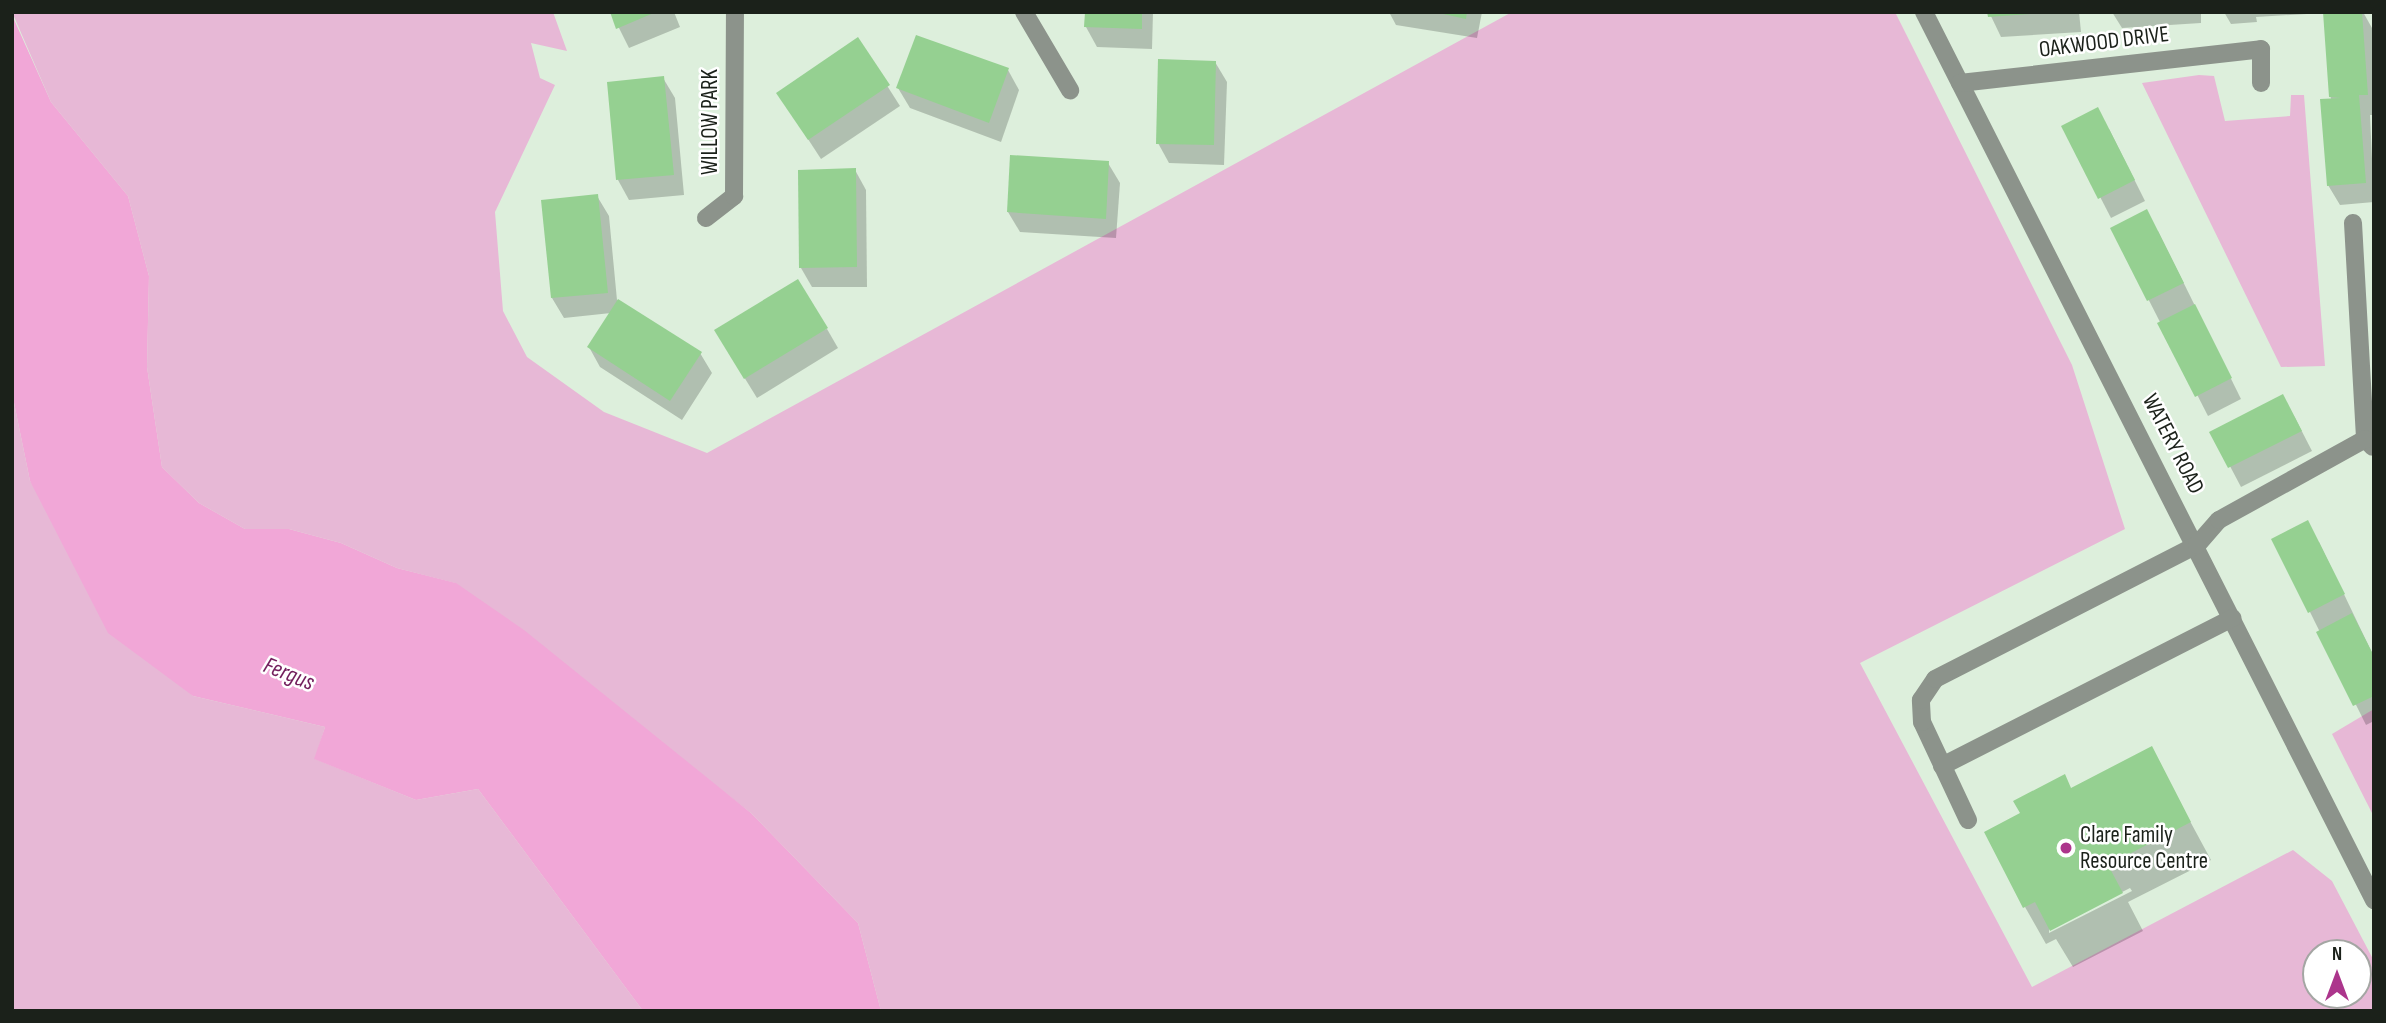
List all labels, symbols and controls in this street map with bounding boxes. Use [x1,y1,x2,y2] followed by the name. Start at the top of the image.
[2037,20,2171,64] street label: OAKWOOD DRIVE
[696,69,724,175] street label: WILLOW PARK
[2136,389,2210,499] street label: WATERY ROAD
[259,651,319,697] water label: Fergus
[2080,821,2208,875] place label: Clare Family Resource Centre
[2058,840,2074,856] marker: Clare Family Resource Centre
[2302,939,2372,1009] north arrow
[2332,943,2342,966] text: N

